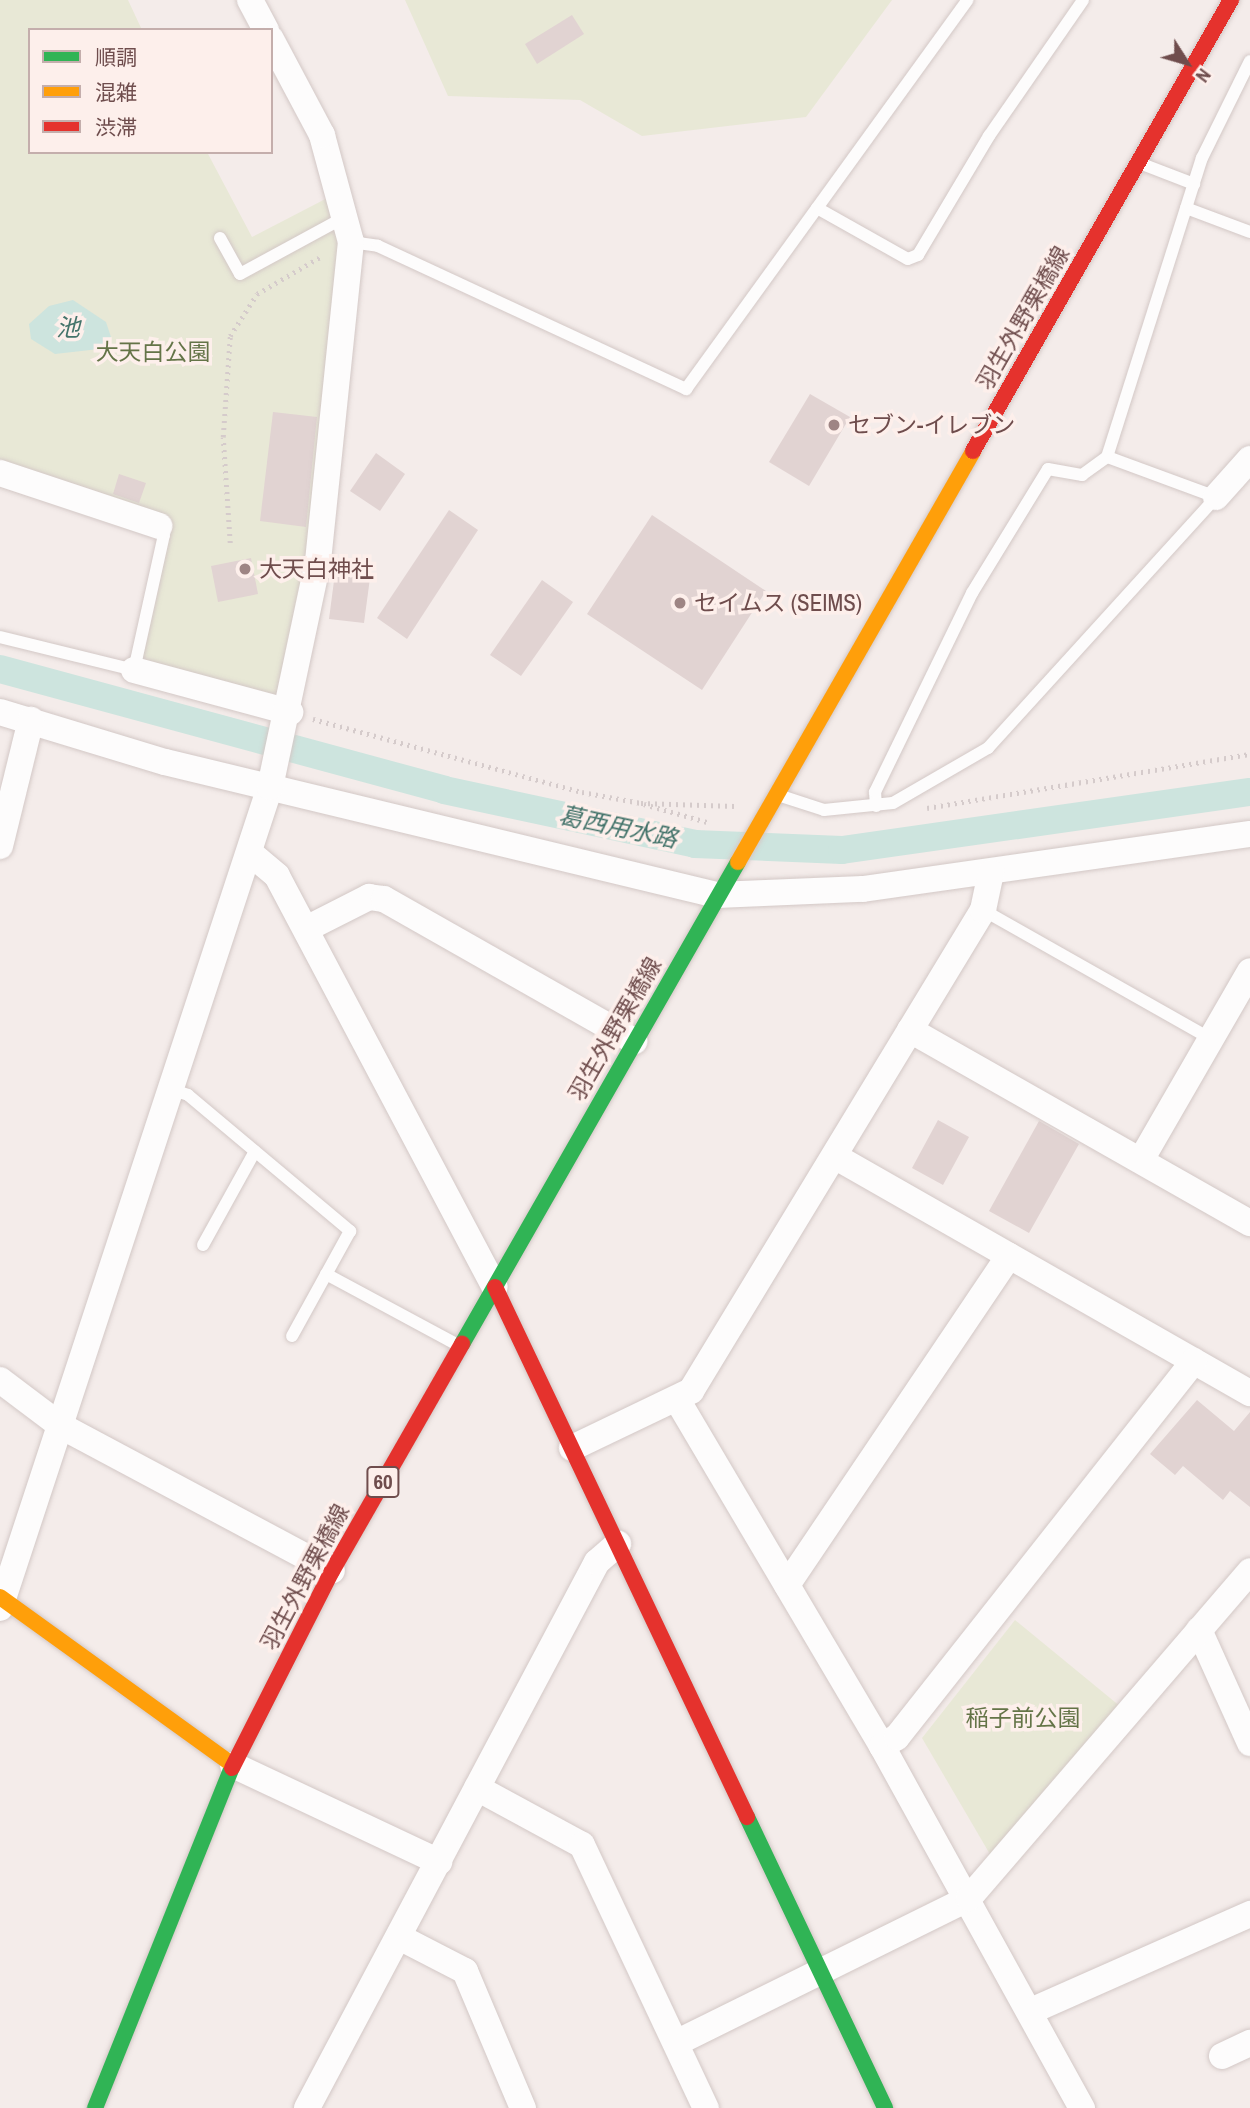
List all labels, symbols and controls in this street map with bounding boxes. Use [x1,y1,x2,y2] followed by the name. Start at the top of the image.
[28,28,273,154] legend
[1152,28,1222,98] north arrow
[95,43,137,72] text: 順調
[1190,63,1218,88] text: N
[95,78,137,107] text: 混雑
[95,113,137,142] text: 渋滞
[971,241,1075,395] street label: 羽生外野栗橋線
[56,314,80,342] water label: 池
[96,338,210,366] park label: 大天白公園
[848,411,1015,439] place label: セブン-イレブン
[826,417,842,433] marker: セブン-イレブン
[259,555,374,583] place label: 大天白神社
[237,561,253,577] marker: 大天白神社
[694,589,862,617] place label: セイムス (SEIMS)
[672,595,688,611] marker: セイムス (SEIMS)
[556,800,680,854] water label: 葛西用水路
[563,952,667,1106] street label: 羽生外野栗橋線
[366,1464,400,1500] road number: 60
[255,1499,355,1655] street label: 羽生外野栗橋線
[966,1704,1080,1732] park label: 稲子前公園

